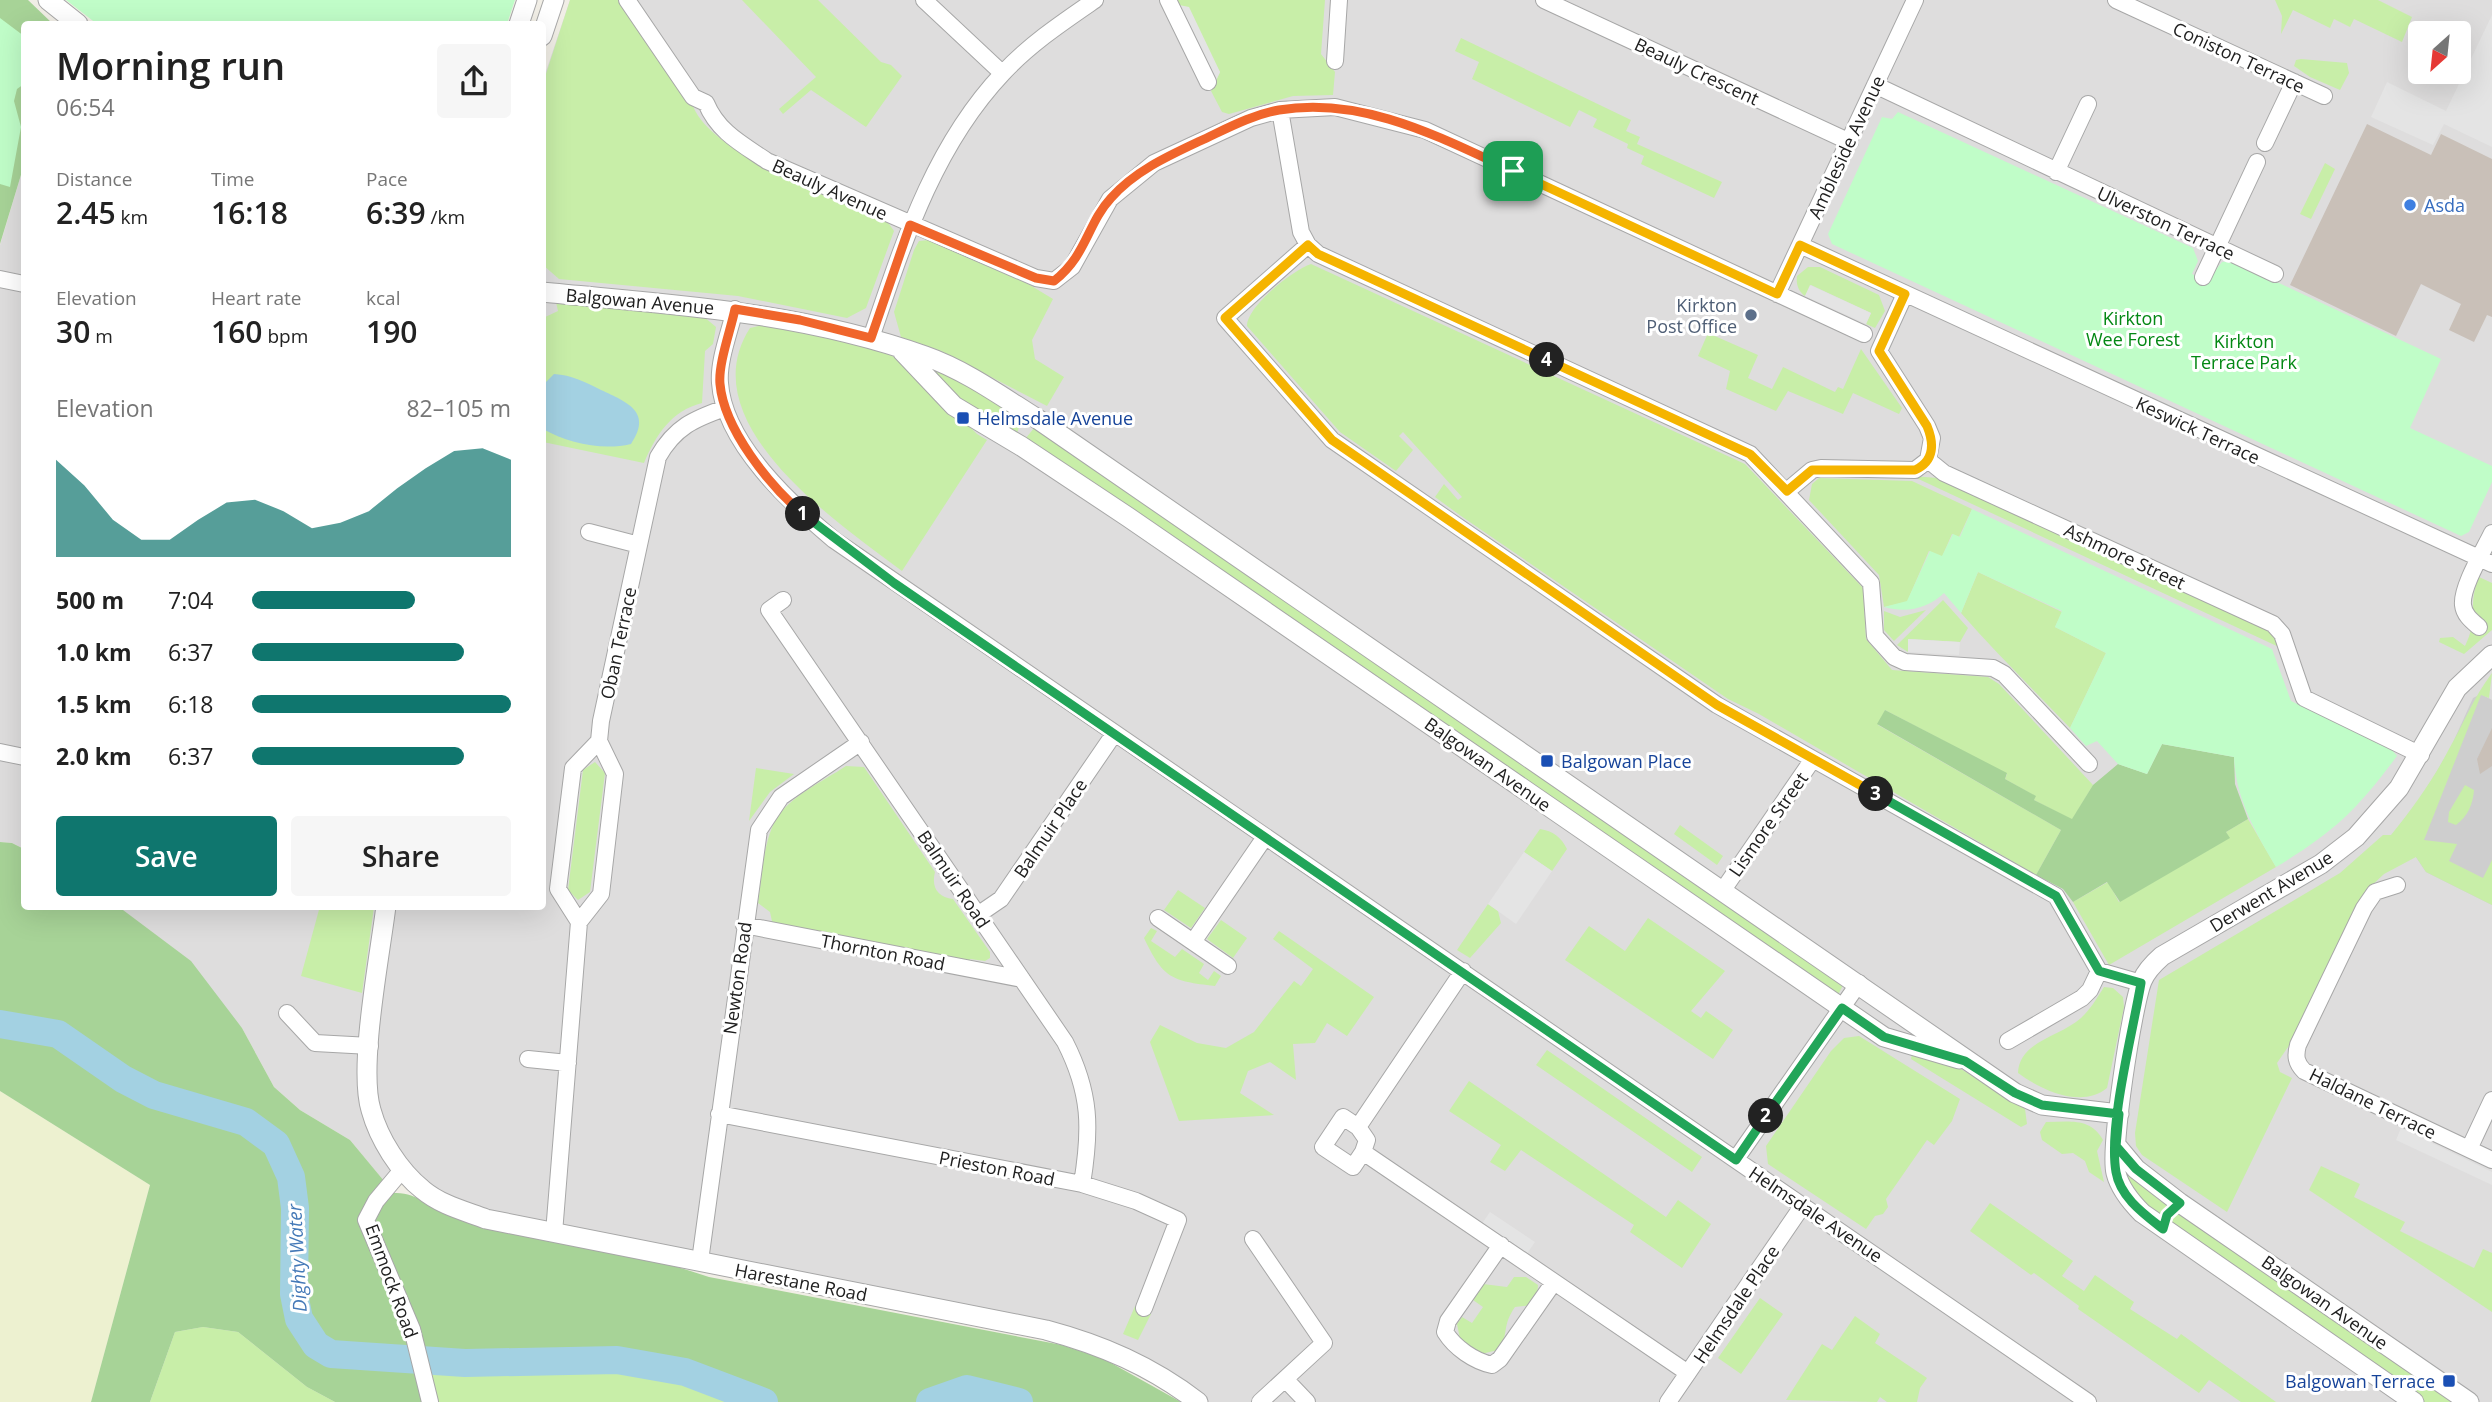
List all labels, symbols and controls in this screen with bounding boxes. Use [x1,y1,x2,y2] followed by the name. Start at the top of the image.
[2169,16,2309,98] street label: Coniston Terrace
[2408,21,2471,84] north arrow
[2408,21,2471,84] map controls
[1631,32,1763,110] street label: Beauly Crescent
[56,39,285,91] text: Morning run
[437,44,511,118] button: share
[1802,72,1890,222] street label: Ambleside Avenue
[56,91,115,123] text: 06:54
[1483,141,1543,201] pin
[1494,152,1532,190] icon: arrive
[769,153,891,225] street label: Beauly Avenue
[56,166,132,192] text: Distance
[211,166,255,192] text: Time
[366,166,408,192] text: Pace
[2093,181,2239,265] street label: Ulverston Terrace
[56,192,116,233] text: 2.45
[211,192,288,233] text: 16:18
[366,192,426,233] text: 6:39
[2424,193,2465,217] place label: Asda
[2402,197,2418,213] marker: Asda
[116,204,148,230] text: km
[426,204,465,230] text: /km
[565,283,715,319] street label: Balgowan Avenue
[56,285,137,311] text: Elevation
[211,285,301,311] text: Heart rate
[366,285,400,311] text: kcal
[1646,293,1737,338] place label: Kirkton Post Office
[2086,306,2180,351] park label: Kirkton Wee Forest
[1743,307,1759,323] marker: Kirkton Post Office
[56,311,90,352] text: 30
[211,311,262,352] text: 160
[366,311,417,352] text: 190
[90,323,113,349] text: m
[262,323,308,349] text: bpm
[2191,329,2297,374] park label: Kirkton Terrace Park
[1530,342,1564,378] pin: 4
[1541,346,1552,372] text: 4
[2132,391,2264,469] street label: Keswick Terrace
[56,392,154,424] text: Elevation
[406,392,511,424] text: 82–105 m
[977,406,1133,430] place label: Helmsdale Avenue
[955,410,971,426] marker: Helmsdale Avenue
[786,496,820,532] pin: 1
[797,500,808,526] text: 1
[2061,517,2189,595] street label: Ashmore Street
[56,584,124,616] text: 500 m
[168,584,214,616] text: 7:04
[594,585,642,701] street label: Oban Terrace
[56,636,132,668] text: 1.0 km
[168,636,214,668] text: 6:37
[56,688,132,720] text: 1.5 km
[168,688,214,720] text: 6:18
[1420,711,1556,817] street label: Balgowan Avenue
[56,740,132,772] text: 2.0 km
[168,740,214,772] text: 6:37
[1561,749,1692,773] place label: Balgowan Place
[1539,753,1555,769] marker: Balgowan Place
[1723,767,1813,881] street label: Lismore Street
[1008,774,1092,882] street label: Balmuir Place
[1858,776,1894,812] pin: 3
[1870,780,1881,806] text: 3
[56,816,277,896] button: Save
[291,816,511,896] button: Share
[912,825,996,933] street label: Balmuir Road
[2205,845,2337,937] street label: Derwent Avenue
[717,920,757,1036] street label: Newton Road
[819,928,947,976] street label: Thornton Road
[2306,1062,2440,1144] street label: Haldane Terrace
[1748,1098,1784,1134] pin: 2
[1760,1102,1771,1128] text: 2
[937,1145,1057,1191] street label: Prieston Road
[1745,1160,1887,1268] street label: Helmsdale Avenue
[281,1202,313,1313] water label: Dighty Water
[360,1221,424,1341] street label: Emmock Road
[1688,1240,1784,1368] street label: Helmsdale Place
[2257,1249,2393,1355] street label: Balgowan Avenue
[733,1257,869,1307] street label: Harestane Road
[2285,1369,2435,1393] place label: Balgowan Terrace
[2441,1373,2457,1389] marker: Balgowan Terrace

